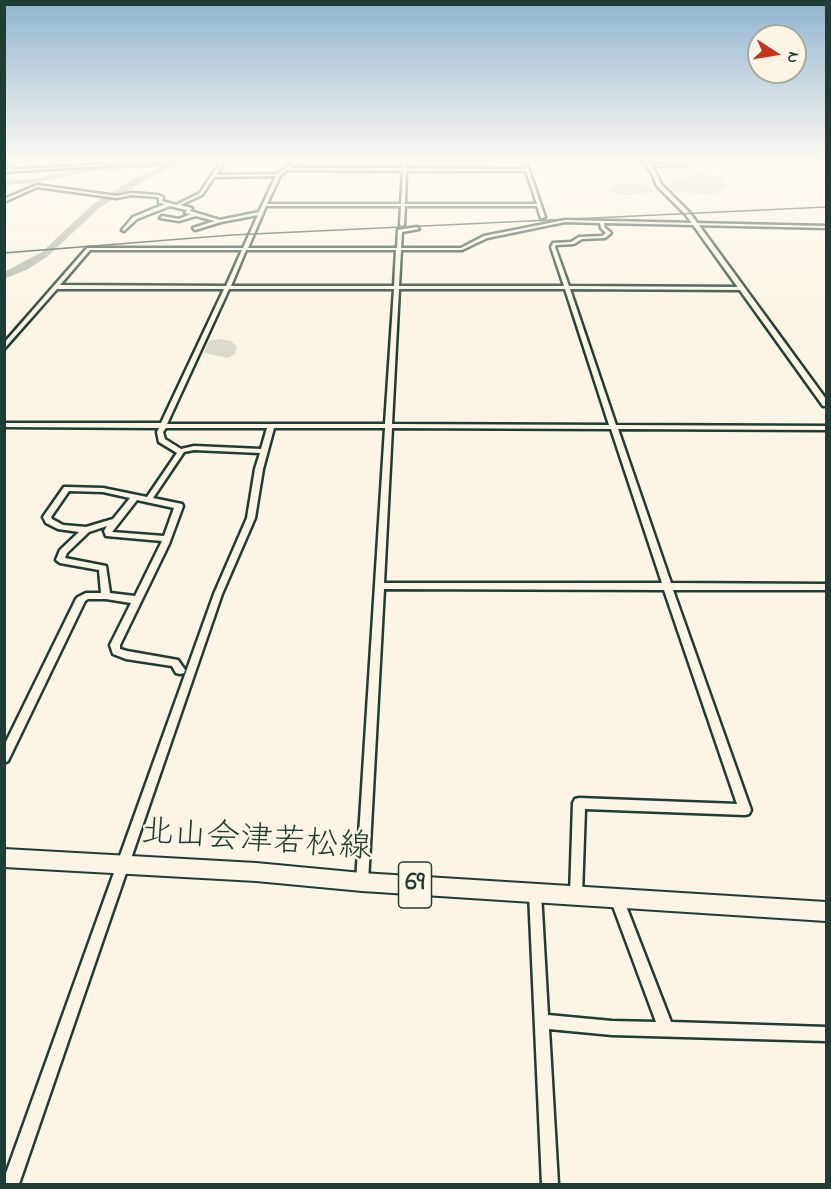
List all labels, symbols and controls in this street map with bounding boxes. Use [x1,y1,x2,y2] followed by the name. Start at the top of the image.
[747,24,807,84] north arrow
[780,50,806,65] text: N
[139,815,373,871] street label: 北山会津若松線
[398,862,432,908] road number: 69

